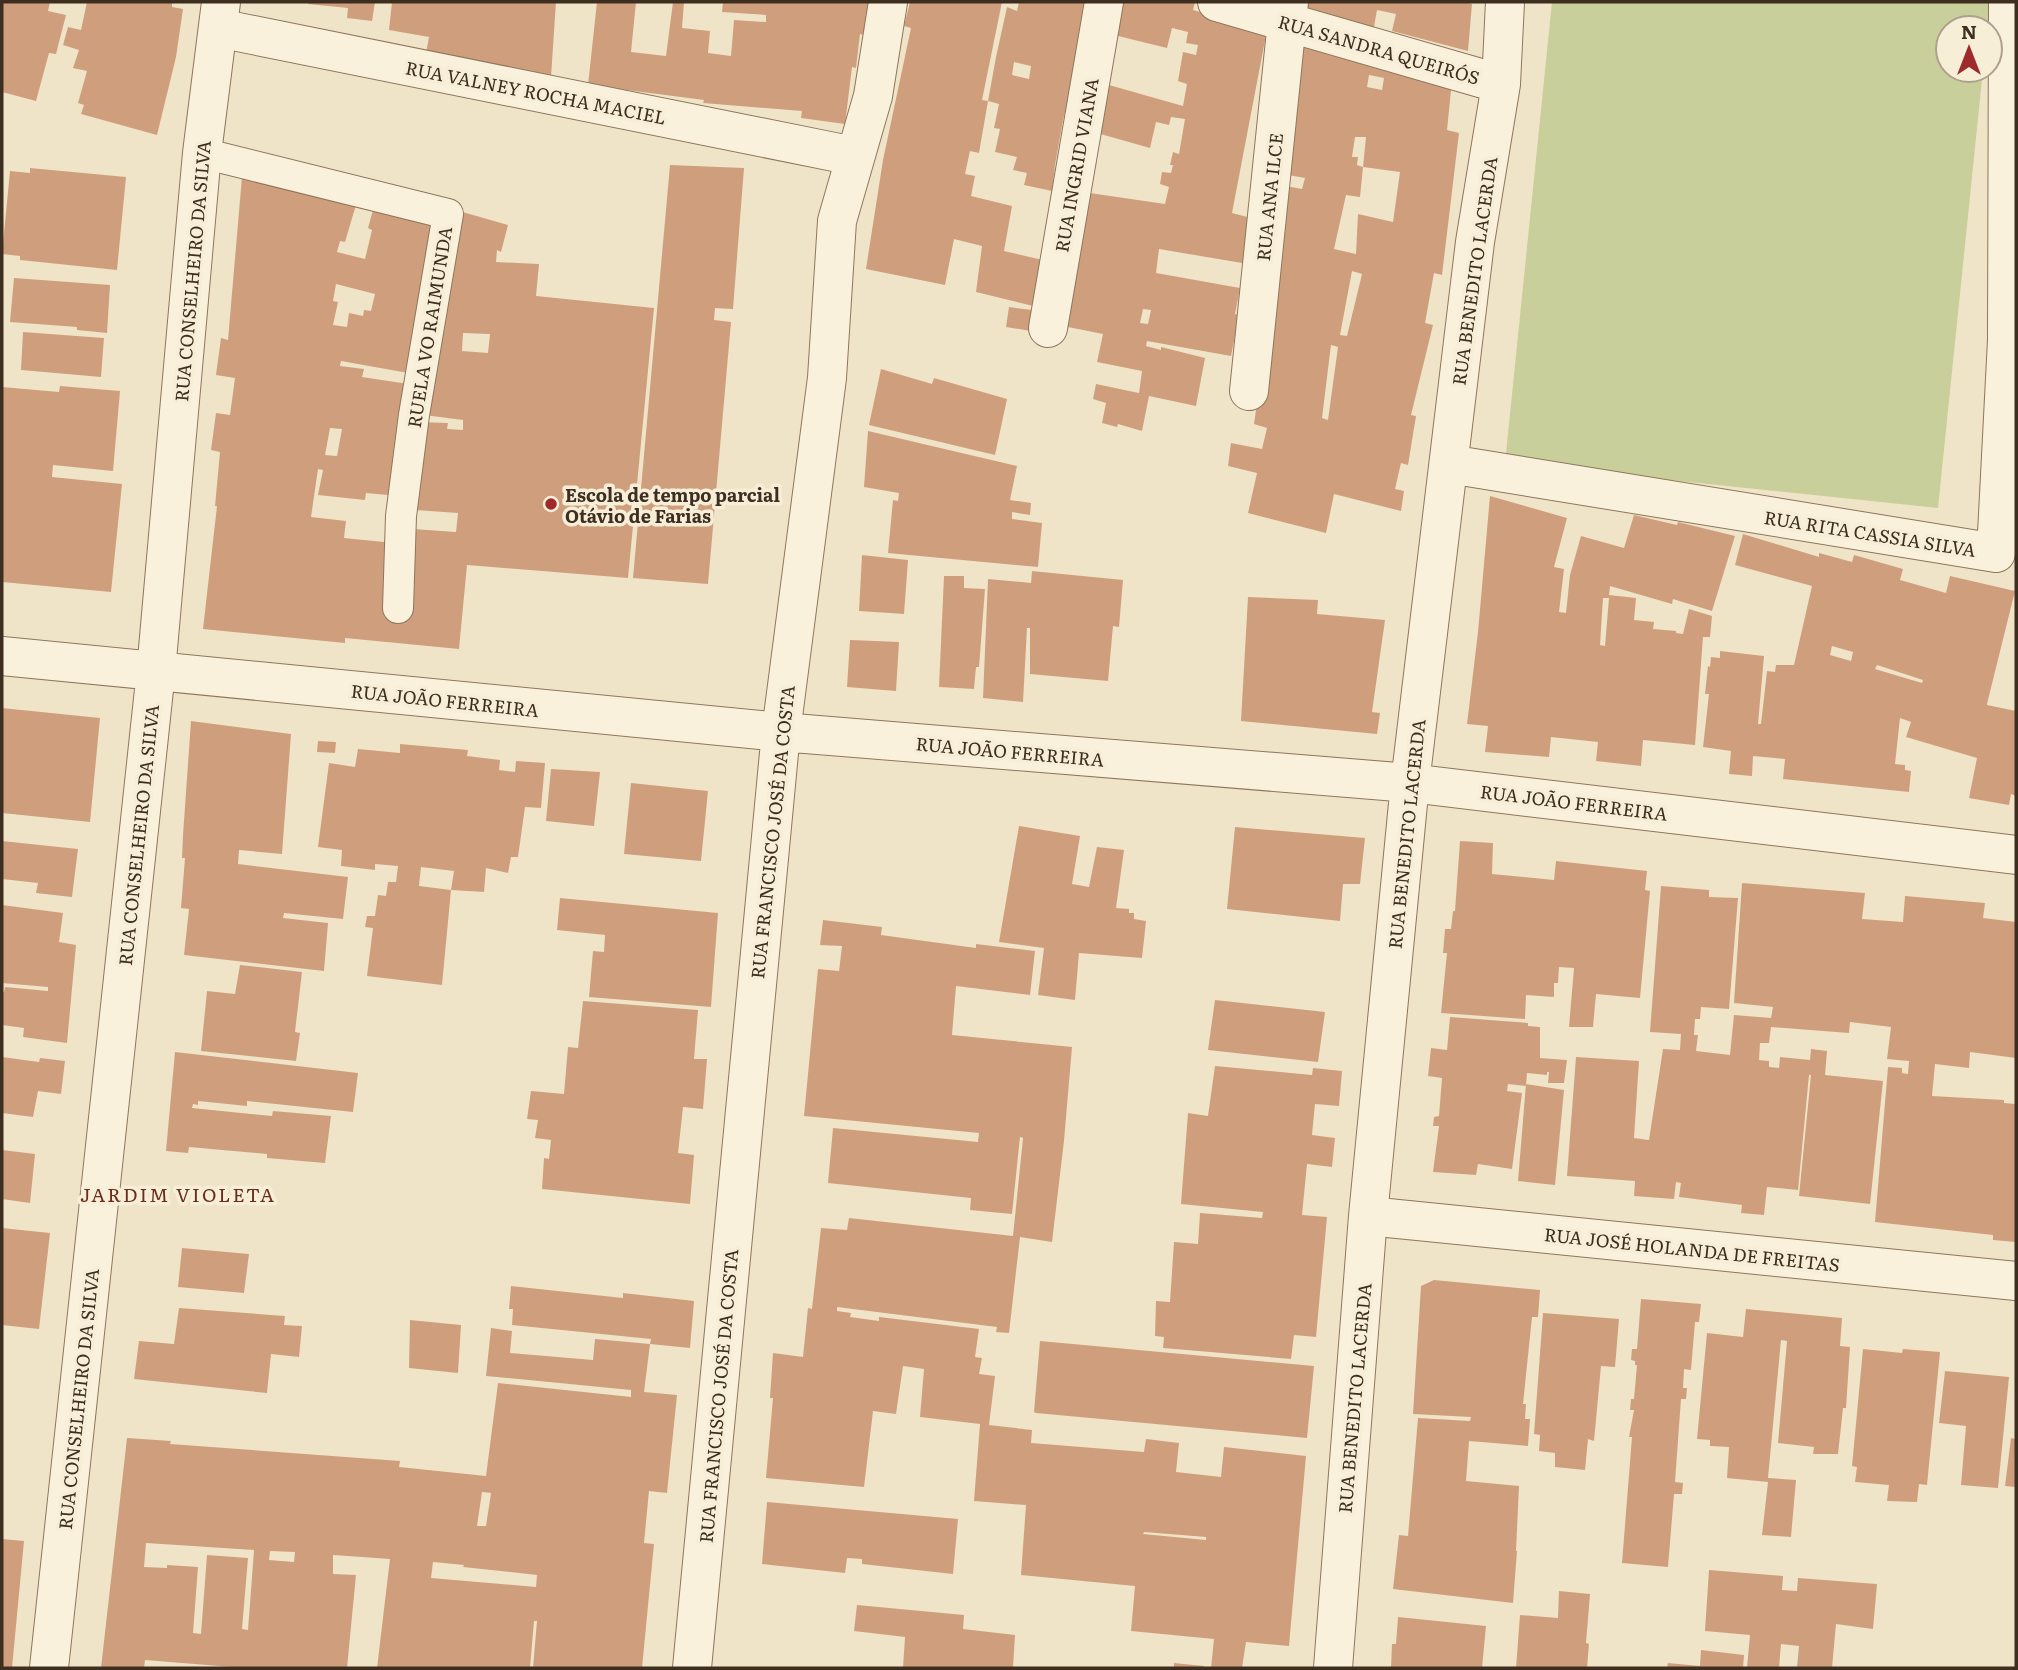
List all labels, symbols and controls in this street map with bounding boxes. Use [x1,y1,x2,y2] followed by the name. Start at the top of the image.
[1275,7,1483,91] street label: RUA SANDRA QUEIRÓS
[1934,14,2004,84] north arrow
[1961,17,1977,45] text: N
[403,53,669,131] street label: RUA VALNEY ROCHA MACIEL
[1047,76,1105,254] street label: RUA INGRID VIANA
[1249,132,1289,262] street label: RUA ANA ILCE
[167,139,217,403] street label: RUA CONSELHEIRO DA SILVA
[1445,155,1503,387] street label: RUA BENEDITO LACERDA
[400,224,458,430] street label: RUELA VO RAIMUNDA
[565,481,780,529] place label: Escola de tempo parcial Otávio de Farias
[543,496,559,512] marker: Escola de tempo parcial Otávio de Farias
[1762,503,1978,563] street label: RUA RITA CASSIA SILVA
[350,677,540,723] street label: RUA JOÃO FERREIRA
[743,684,801,980] street label: RUA FRANCISCO JOSÉ DA COSTA
[111,703,165,967] street label: RUA CONSELHEIRO DA SILVA
[1381,718,1431,950] street label: RUA BENEDITO LACERDA
[915,729,1105,773] street label: RUA JOÃO FERREIRA
[1479,777,1669,827] street label: RUA JOÃO FERREIRA
[80,1180,276,1208] district label: JARDIM VIOLETA
[1543,1220,1841,1278] street label: RUA JOSÉ HOLANDA DE FREITAS
[692,1248,744,1544] street label: RUA FRANCISCO JOSÉ DA COSTA
[51,1267,105,1531] street label: RUA CONSELHEIRO DA SILVA
[1330,1282,1378,1514] street label: RUA BENEDITO LACERDA

